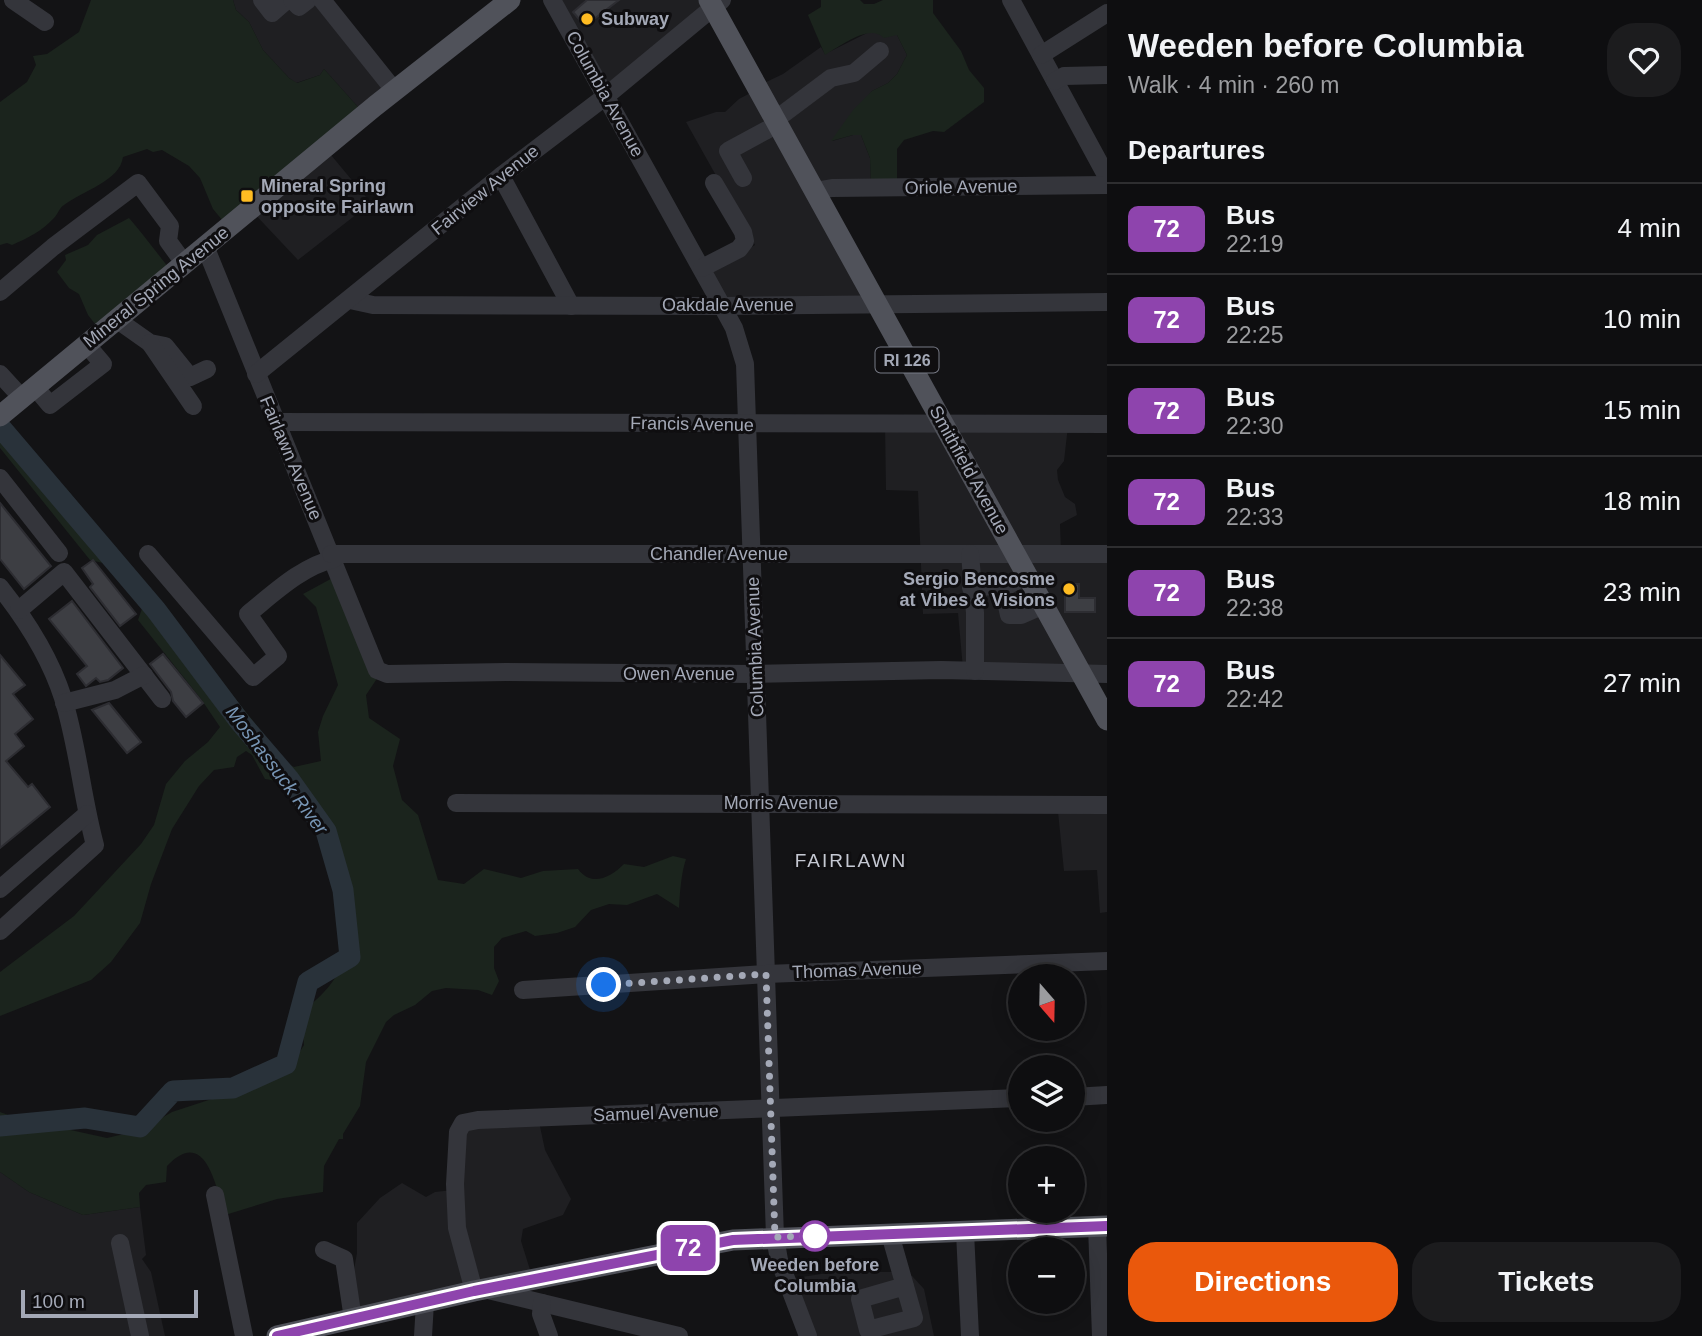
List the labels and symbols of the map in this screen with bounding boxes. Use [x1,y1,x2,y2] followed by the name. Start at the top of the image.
[601,9,669,29] place label: Subway
[579,11,595,27] marker: Subway
[562,28,648,160] street label: Columbia Avenue
[428,141,542,239] street label: Fairview Avenue
[261,176,414,217] place label: Mineral Spring opposite Fairlawn
[904,176,1018,198] street label: Oriole Avenue
[239,188,255,204] marker: Mineral Spring opposite Fairlawn
[79,222,233,352] street label: Mineral Spring Avenue
[662,295,794,315] street label: Oakdale Avenue
[876,348,939,372] road number: RI 126
[256,393,326,523] street label: Fairlawn Avenue
[925,402,1013,538] street label: Smithfield Avenue
[630,413,754,435] street label: Francis Avenue
[650,544,788,564] street label: Chandler Avenue
[900,569,1055,610] place label: Sergio Bencosme at Vibes & Visions
[743,576,767,718] street label: Columbia Avenue
[1061,581,1077,597] marker: Sergio Bencosme at Vibes & Visions
[623,664,735,684] street label: Owen Avenue
[222,702,332,839] water label: Moshassuck River
[724,793,838,813] street label: Morris Avenue
[795,850,907,871] district label: FAIRLAWN
[792,958,922,982] street label: Thomas Avenue
[1008,964,1085,1041] north arrow
[586,967,621,1002] your location
[593,1101,719,1125] street label: Samuel Avenue
[800,1221,830,1251] marker: Weeden before Columbia
[656,1225,720,1271] line badge: 72
[751,1255,879,1296] place label: Weeden before Columbia
[21,1287,198,1319] scale bar

